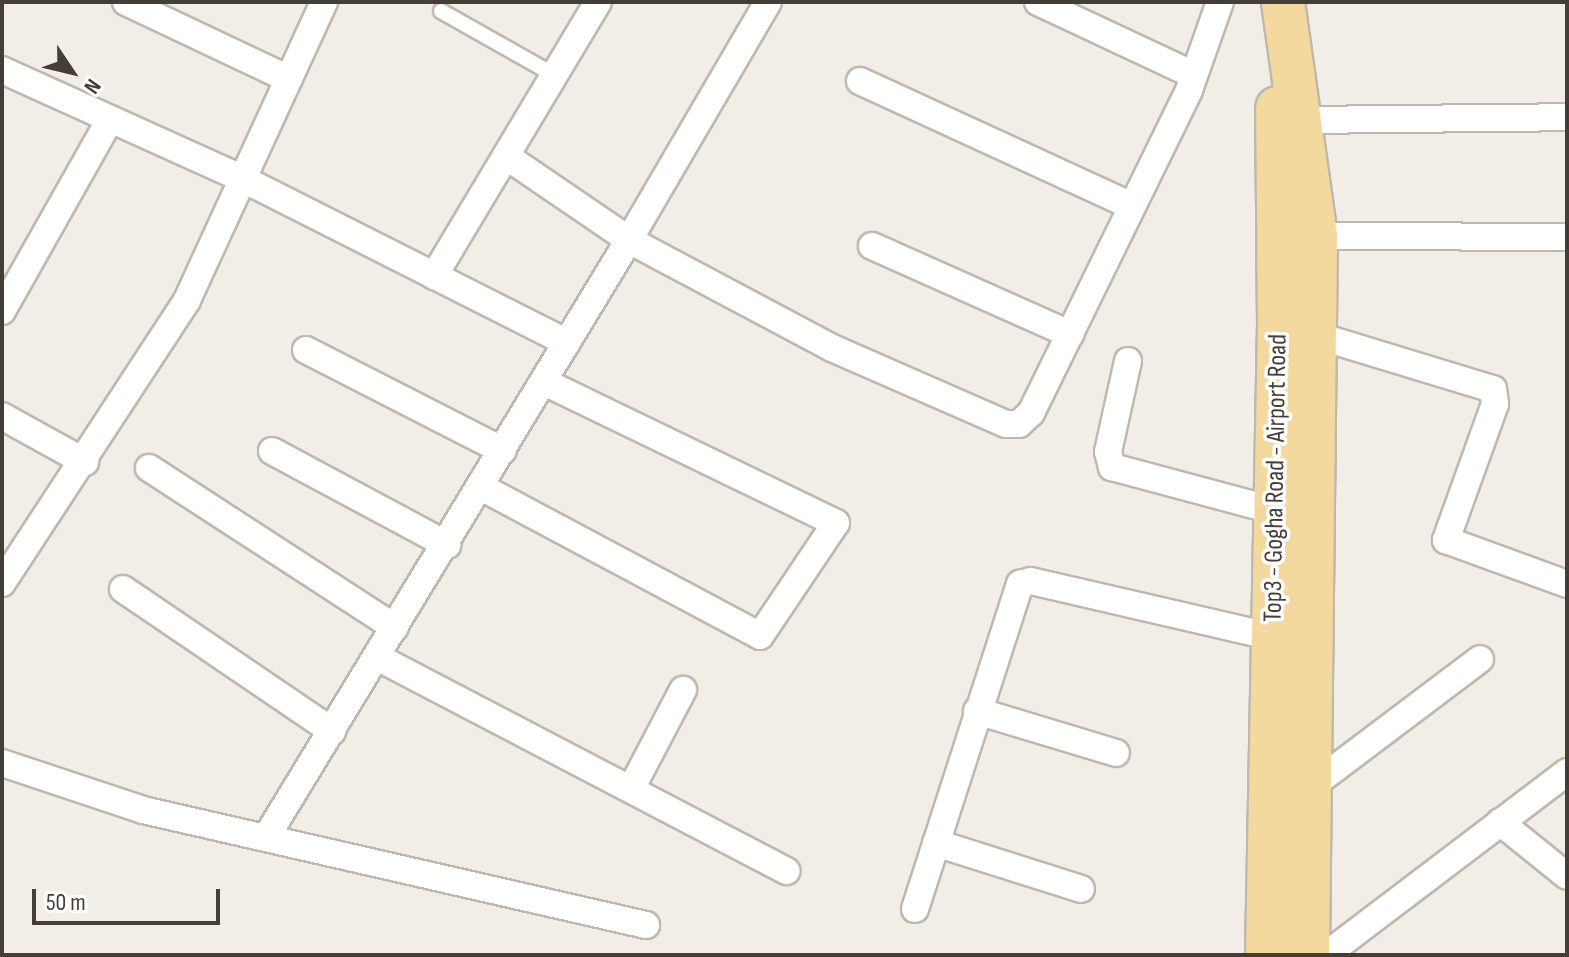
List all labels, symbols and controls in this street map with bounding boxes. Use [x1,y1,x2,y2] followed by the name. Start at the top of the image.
[32,32,112,112] north arrow
[78,73,106,99] text: N
[1258,334,1294,622] street label: Top3 - Gogha Road - Airport Road
[36,873,224,923] scale bar
[46,888,86,917] text: 50 m

